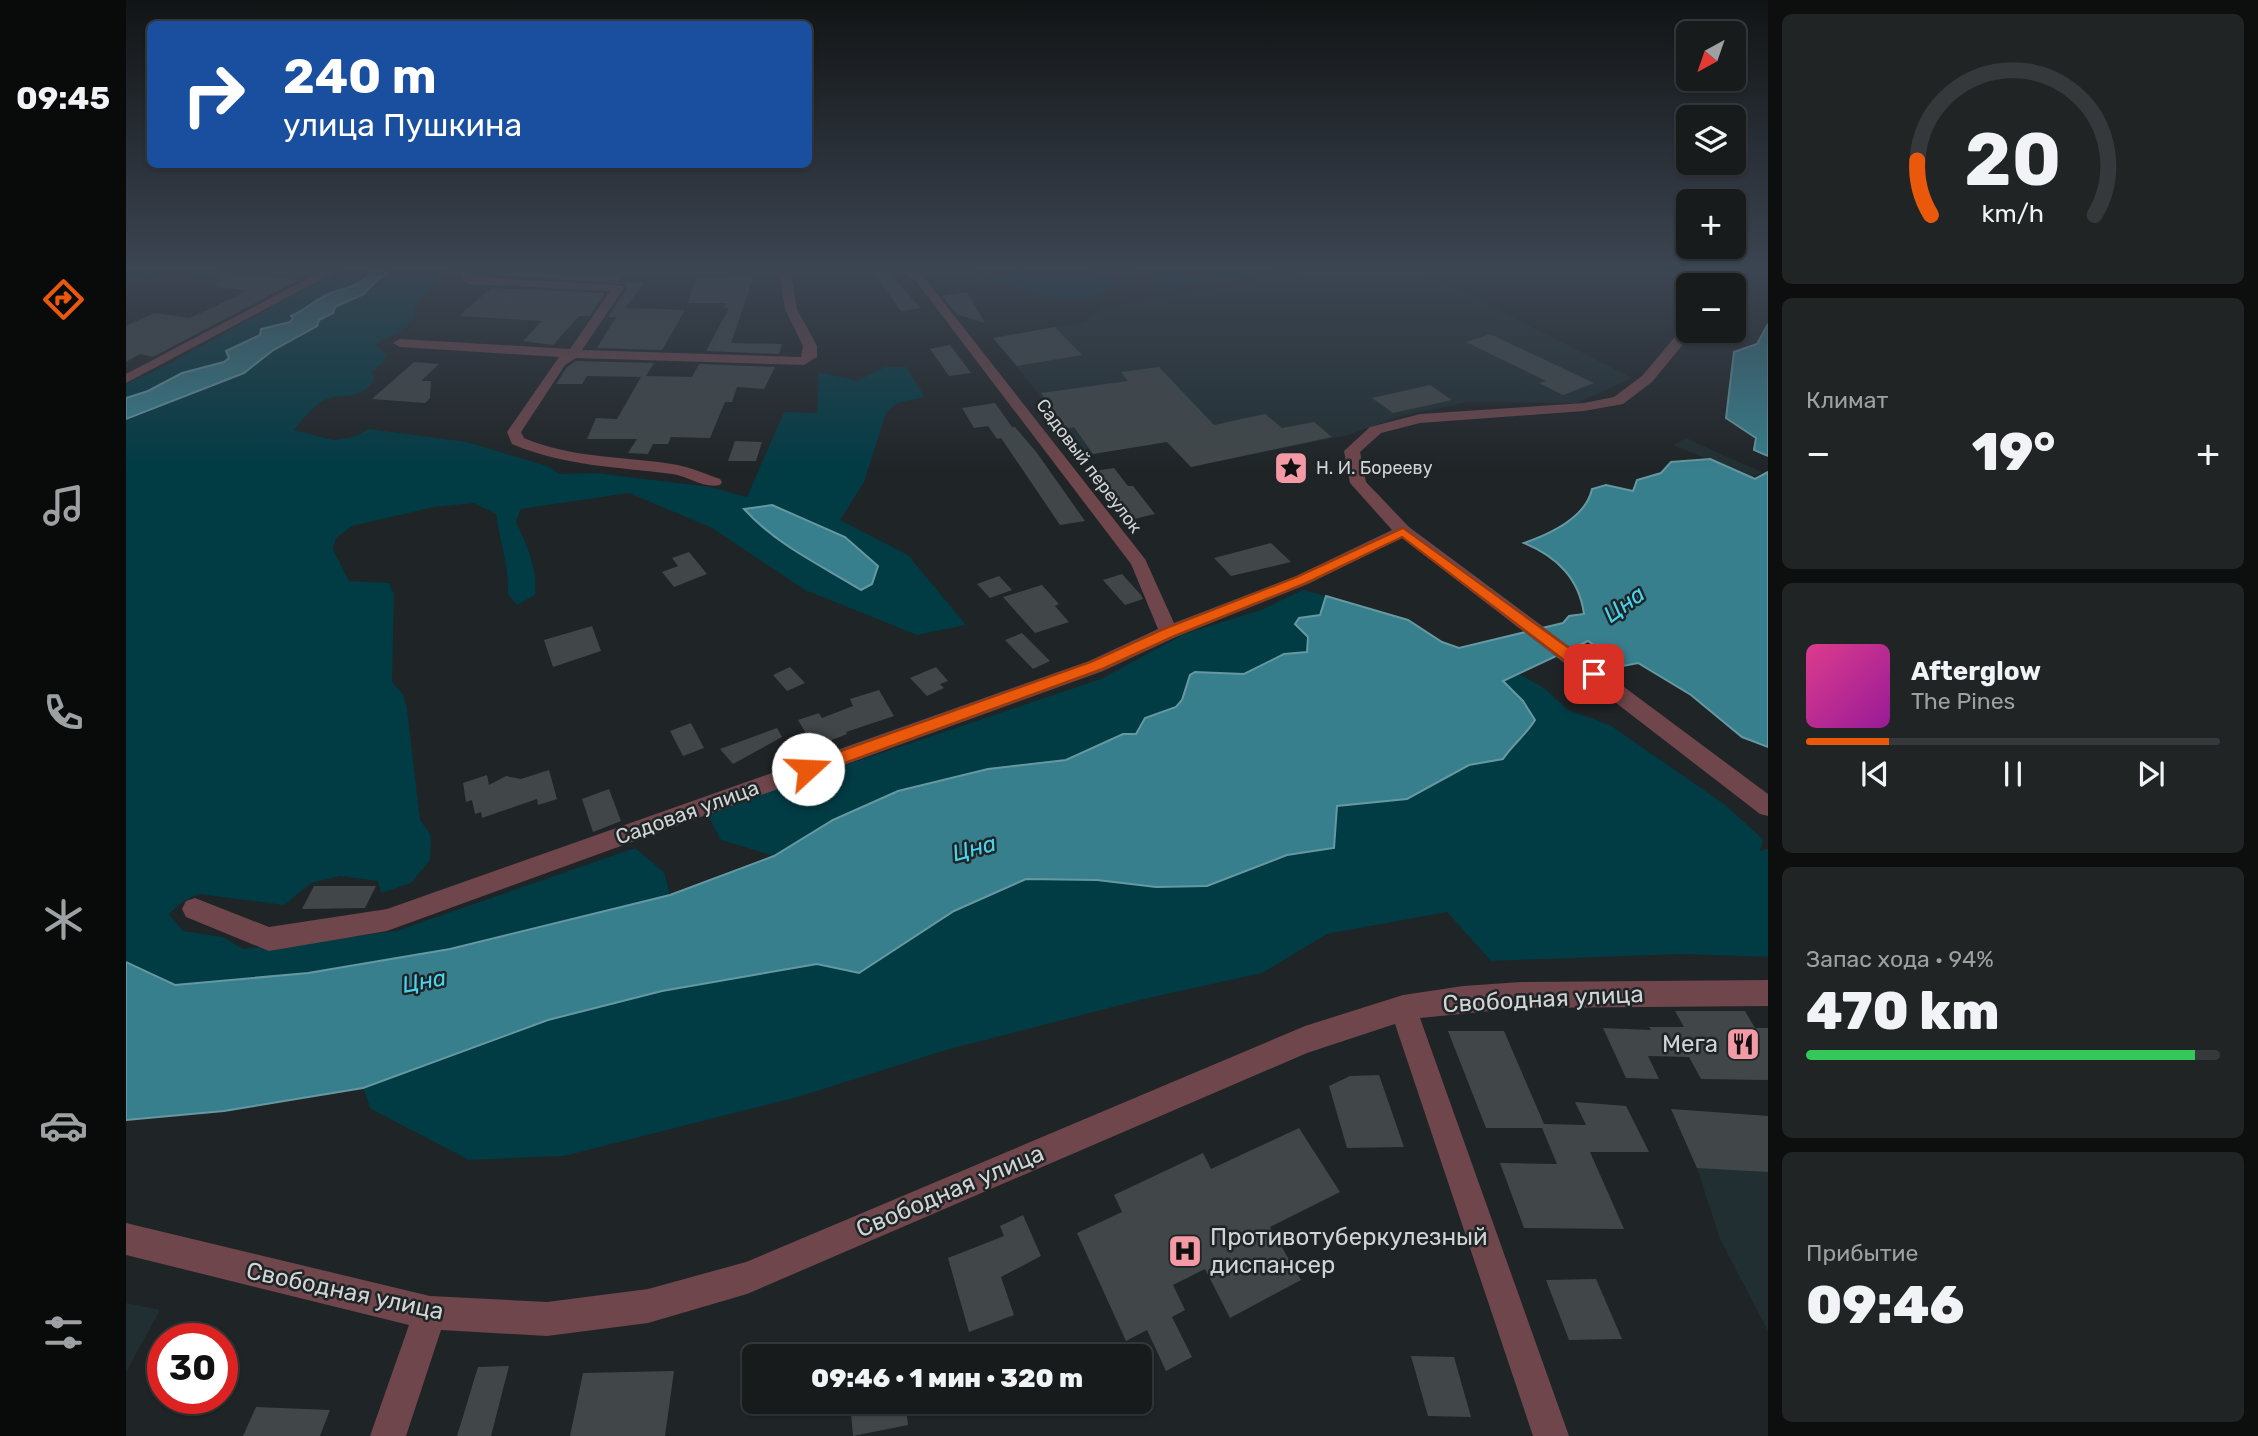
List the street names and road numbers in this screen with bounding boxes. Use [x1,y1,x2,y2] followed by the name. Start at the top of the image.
[1031,395,1147,538] street label: Садовый переулок
[612,775,762,849] street label: Садовая улица
[1442,980,1644,1018] street label: Свободная улица
[852,1139,1048,1243] street label: Свободная улица
[244,1256,446,1326] street label: Свободная улица

